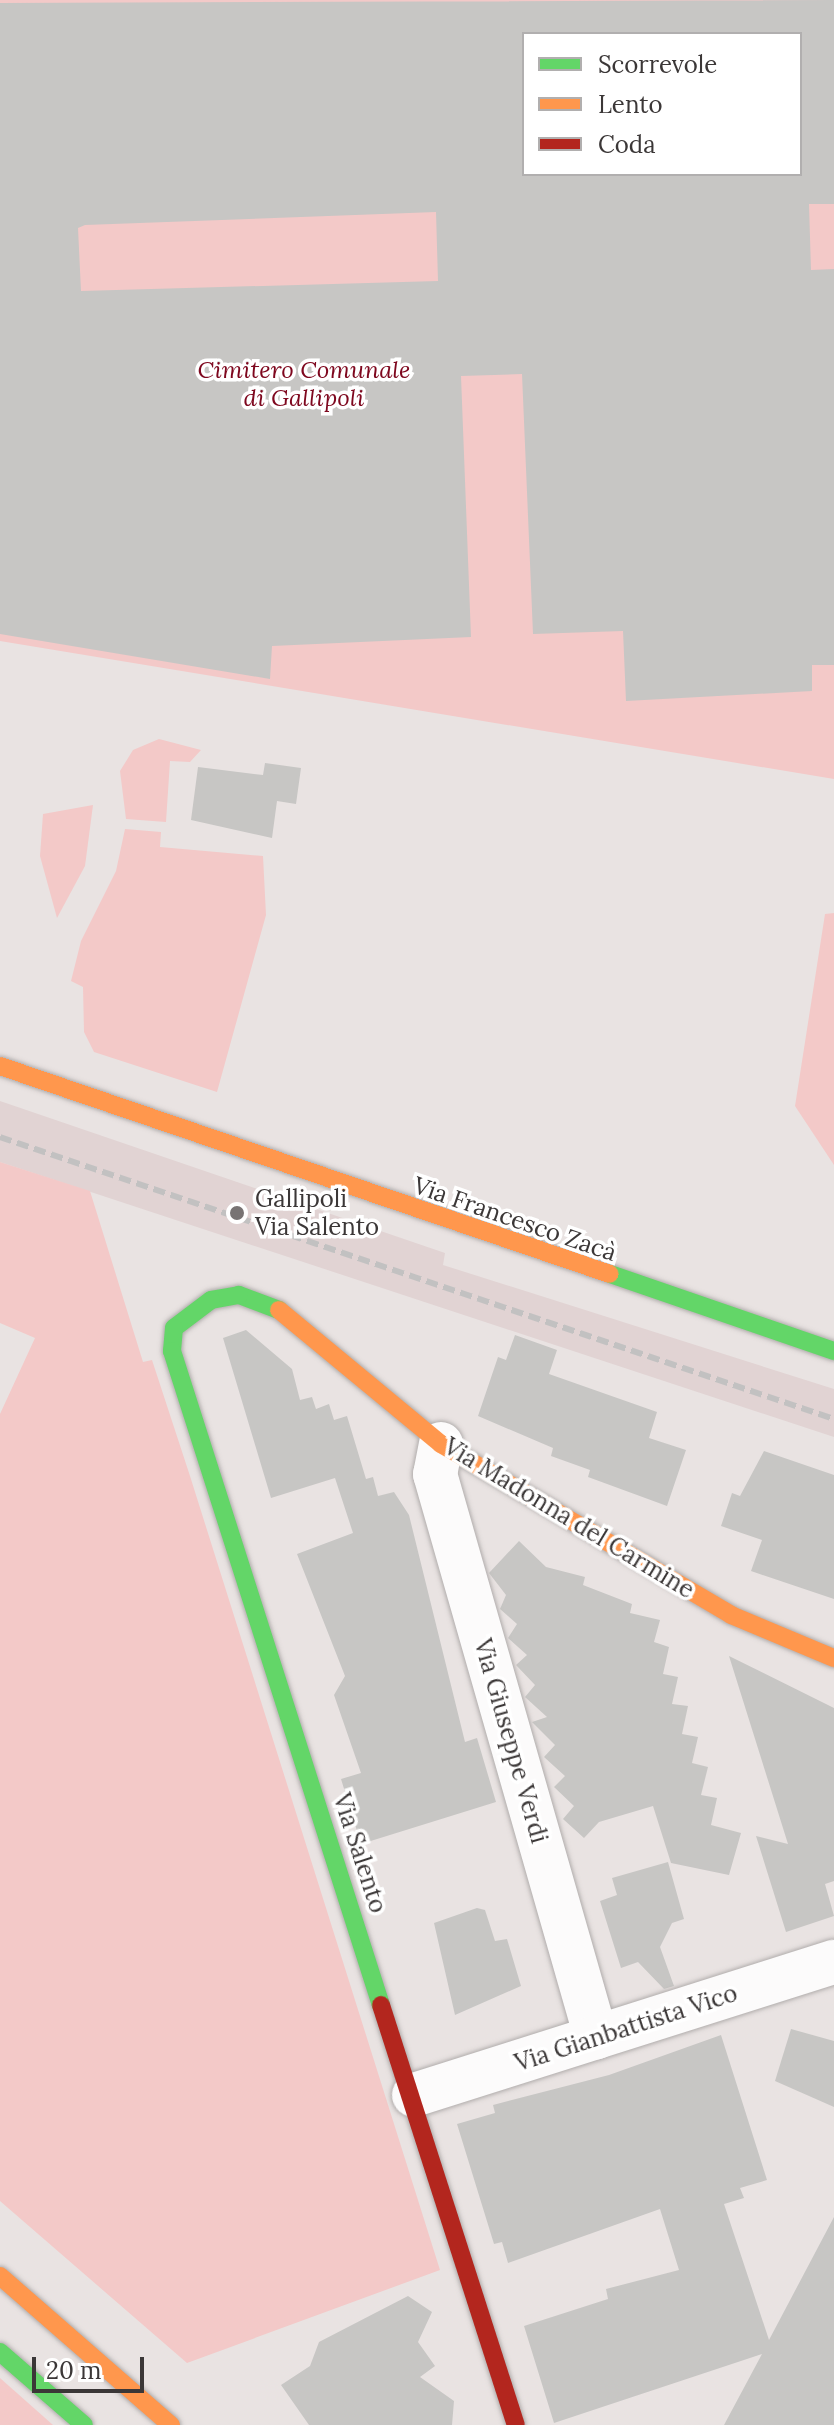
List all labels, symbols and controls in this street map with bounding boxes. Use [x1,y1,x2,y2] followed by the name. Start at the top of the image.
[522,32,802,176] legend
[598,49,717,80] text: Scorrevole
[598,89,663,120] text: Lento
[598,129,656,160] text: Coda
[197,356,411,412] park label: Cimitero Comunale di Gallipoli
[410,1171,620,1267] street label: Via Francesco Zacà
[255,1185,379,1241] place label: Gallipoli Via Salento
[226,1202,248,1224] marker: Gallipoli Via Salento
[439,1432,699,1604] street label: Via Madonna del Carmine
[468,1635,554,1847] street label: Via Giuseppe Verdi
[327,1790,393,1916] street label: Via Salento
[511,1978,741,2078] street label: Via Gianbattista Vico
[36,2341,148,2391] scale bar
[46,2355,102,2386] text: 20 m

